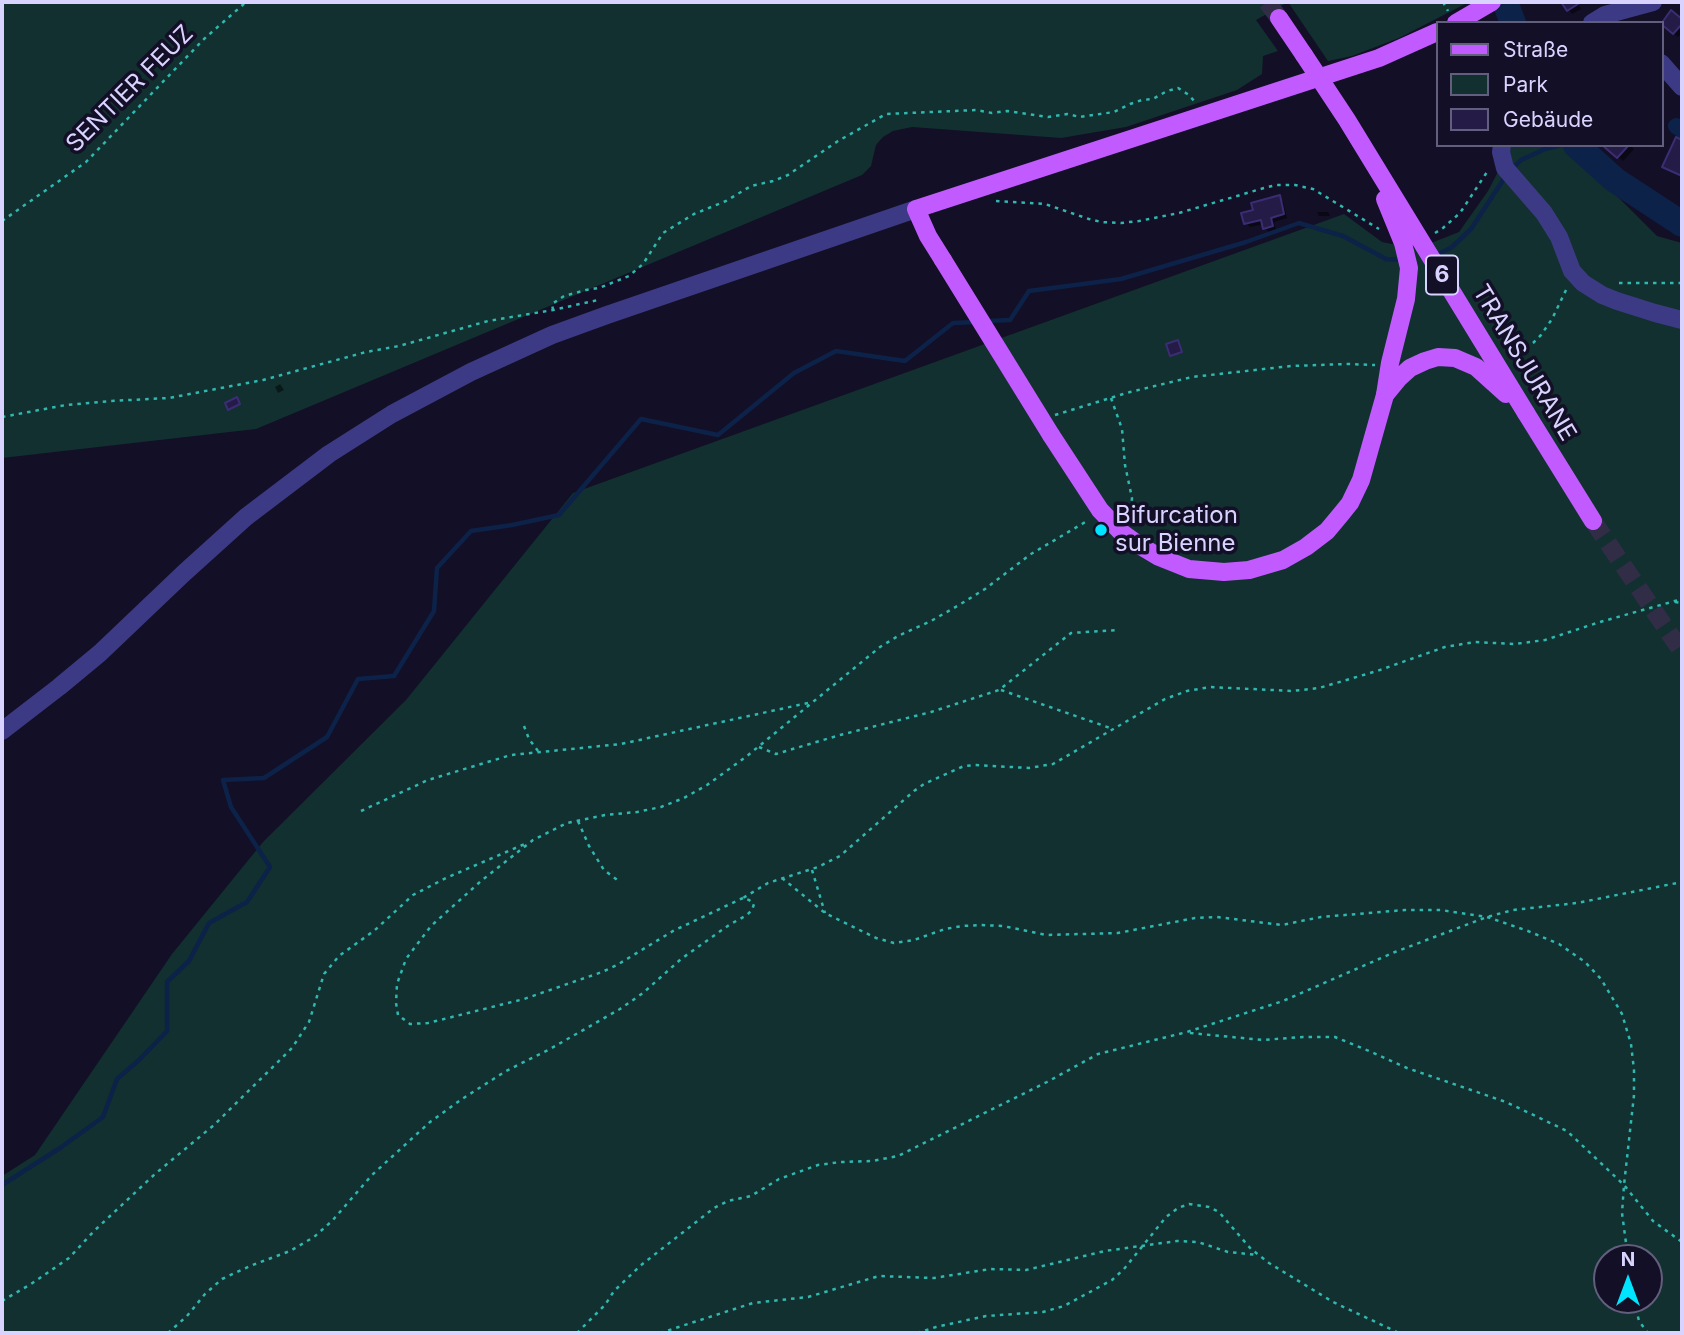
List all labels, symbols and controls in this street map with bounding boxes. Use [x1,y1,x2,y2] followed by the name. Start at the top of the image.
[60,19,200,159] street label: SENTIER FEUZ
[1436,21,1663,147] legend
[1503,37,1568,62] text: Straße
[1503,72,1548,97] text: Park
[1503,107,1593,132] text: Gebäude
[1426,256,1458,294] road number: 6
[1466,280,1582,446] street label: TRANSJURANE
[1115,502,1238,558] place label: Bifurcation sur Bienne
[1093,522,1109,538] marker: Bifurcation sur Bienne
[1593,1244,1663,1314] north arrow
[1621,1248,1635,1271] text: N

